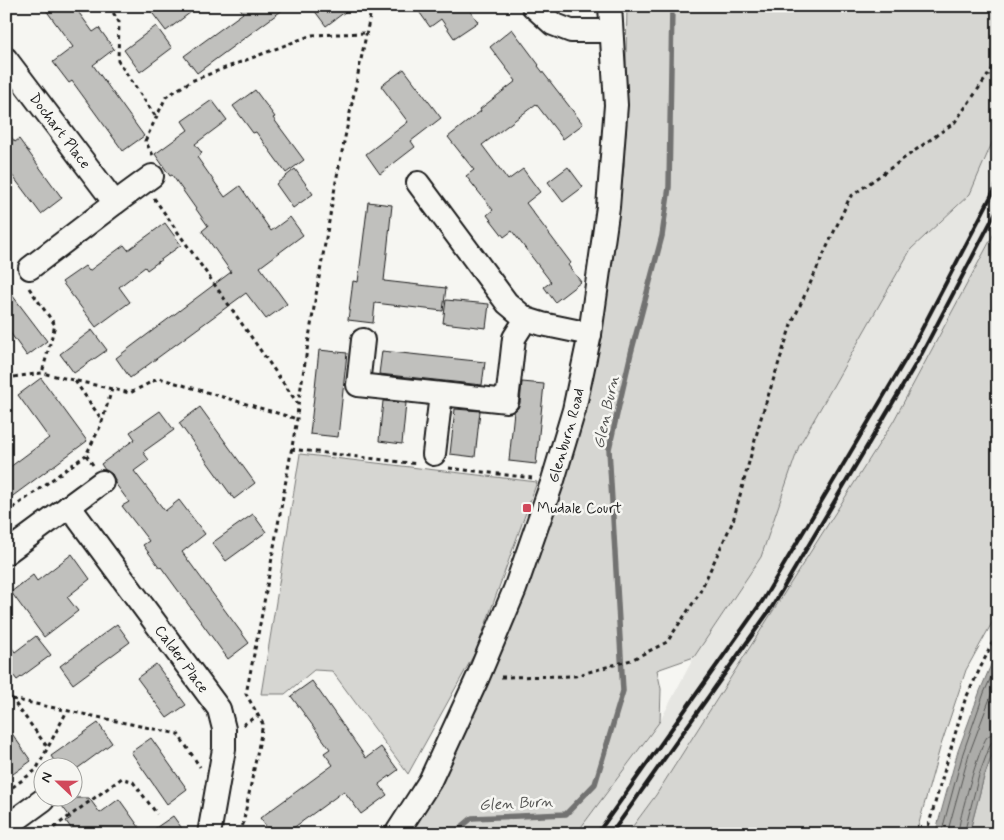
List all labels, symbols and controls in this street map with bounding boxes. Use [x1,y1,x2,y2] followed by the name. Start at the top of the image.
[24,89,95,174] street label: Dochart Place
[588,373,625,451] water label: Glen Burn
[544,386,589,485] street label: Glenburn Road
[537,499,622,519] place label: Mudale Court
[521,502,533,514] marker: Mudale Court
[149,621,213,698] street label: Calder Place
[32,758,82,808] north arrow
[37,770,57,785] text: N
[479,791,554,816] water label: Glen Burn

